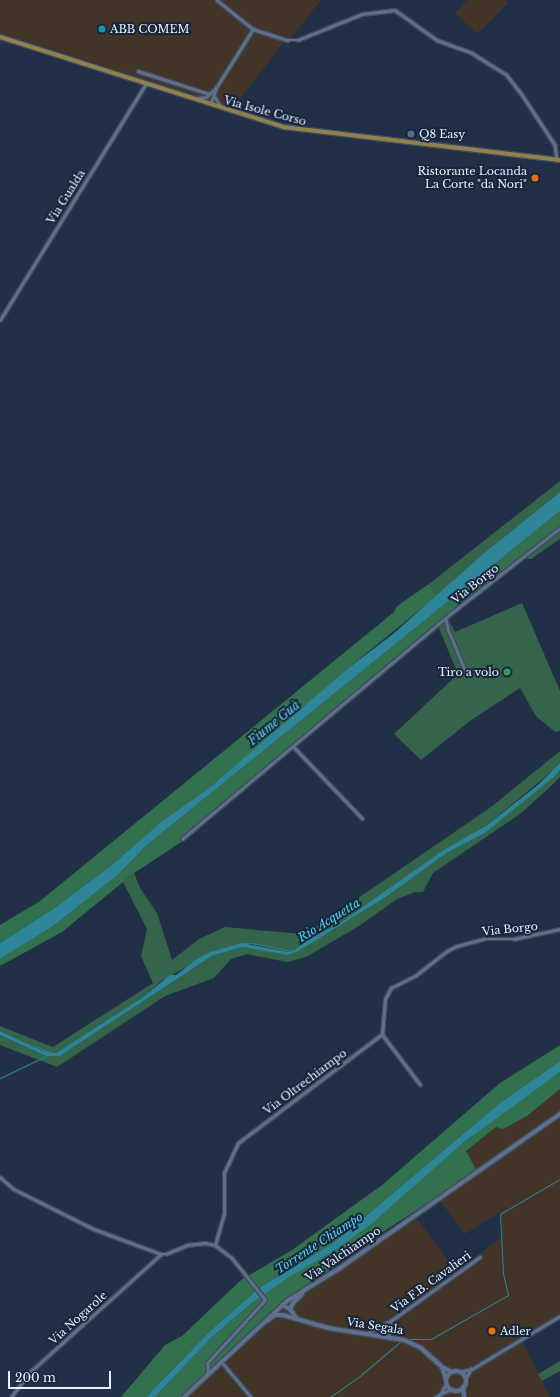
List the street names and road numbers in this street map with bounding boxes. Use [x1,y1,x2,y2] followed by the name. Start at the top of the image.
[222,94,308,128] street label: Via Isole Corso
[44,167,88,227] street label: Via Gualda
[449,562,501,606] street label: Via Borgo
[481,920,539,938] street label: Via Borgo
[261,1046,349,1118] street label: Via Oltrechiampo
[303,1224,383,1284] street label: Via Valchiampo
[388,1249,474,1315] street label: Via F.B. Cavalieri
[46,1289,110,1347] street label: Via Nogarole
[346,1315,404,1337] street label: Via Segala

